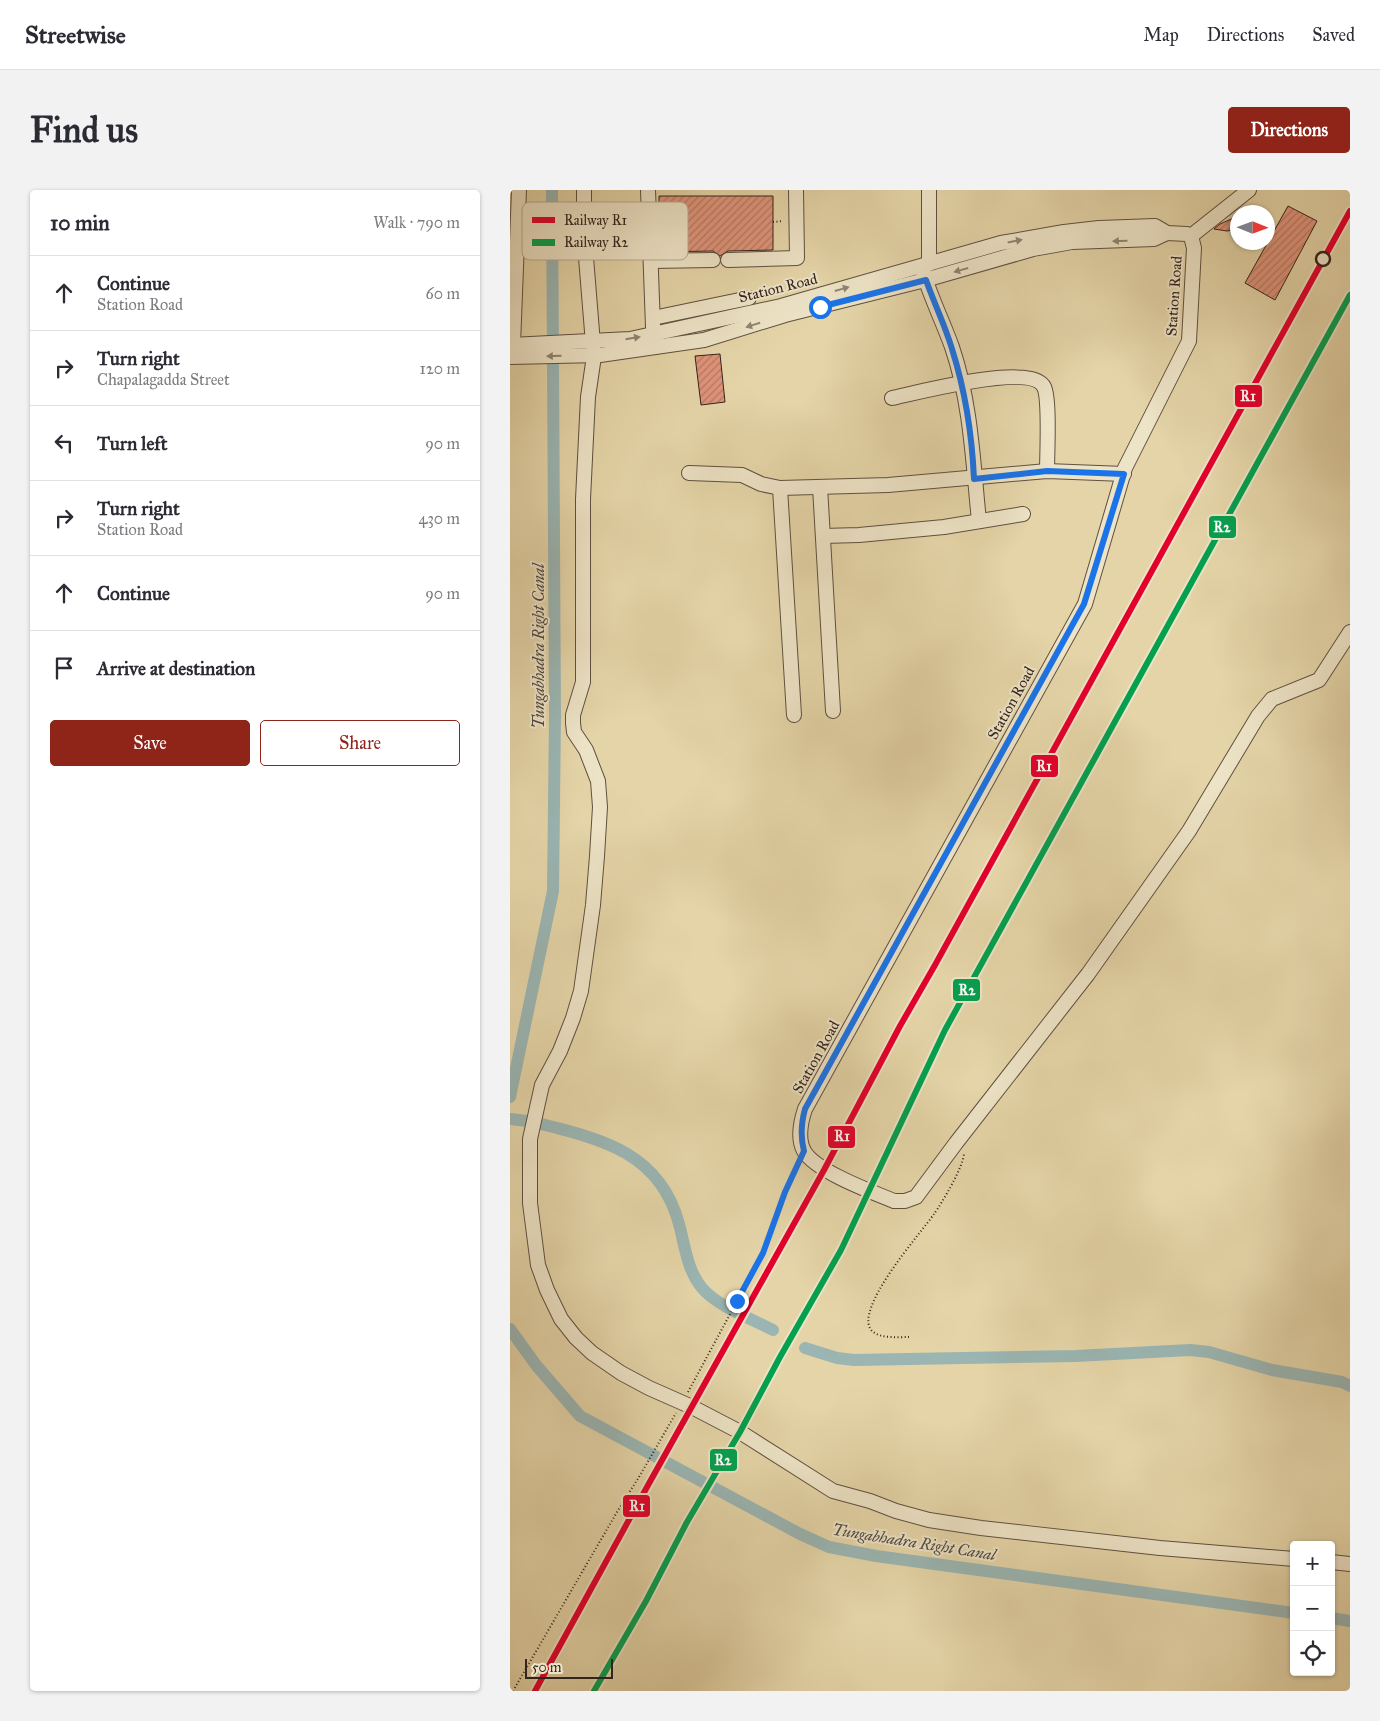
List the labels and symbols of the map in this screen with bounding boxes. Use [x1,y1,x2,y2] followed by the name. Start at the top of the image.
[522,202,688,260] legend
[1230,205,1275,250] north arrow
[564,212,628,229] text: Railway R1
[564,234,629,251] text: Railway R2
[1008,236,1024,244] one-way arrow
[1112,237,1128,245] one-way arrow
[1315,251,1331,267] unlabelled marker
[1162,255,1186,337] street label: Station Road
[953,266,968,274] one-way arrow
[737,269,820,306] street label: Station Road
[834,284,849,292] one-way arrow
[809,296,832,319] route start
[746,321,761,329] one-way arrow
[625,334,641,342] one-way arrow
[546,353,562,361] one-way arrow
[1234,384,1263,408] line badge: R1
[1240,388,1256,405] text: R1
[1208,515,1237,539] line badge: R2
[1214,519,1231,536] text: R2
[529,562,548,729] water label: Tungabhadra Right Canal
[984,663,1039,743] street label: Station Road
[1030,754,1059,778] line badge: R1
[1036,758,1052,775] text: R1
[952,978,981,1002] line badge: R2
[959,982,976,999] text: R2
[789,1017,844,1097] street label: Station Road
[827,1125,856,1149] line badge: R1
[834,1128,850,1145] text: R1
[726,1290,749,1313] route end
[709,1448,738,1472] line badge: R2
[715,1452,732,1469] text: R2
[622,1494,651,1518] line badge: R1
[629,1498,645,1515] text: R1
[831,1520,999,1565] water label: Tungabhadra Right Canal
[525,1656,612,1679] scale bar

